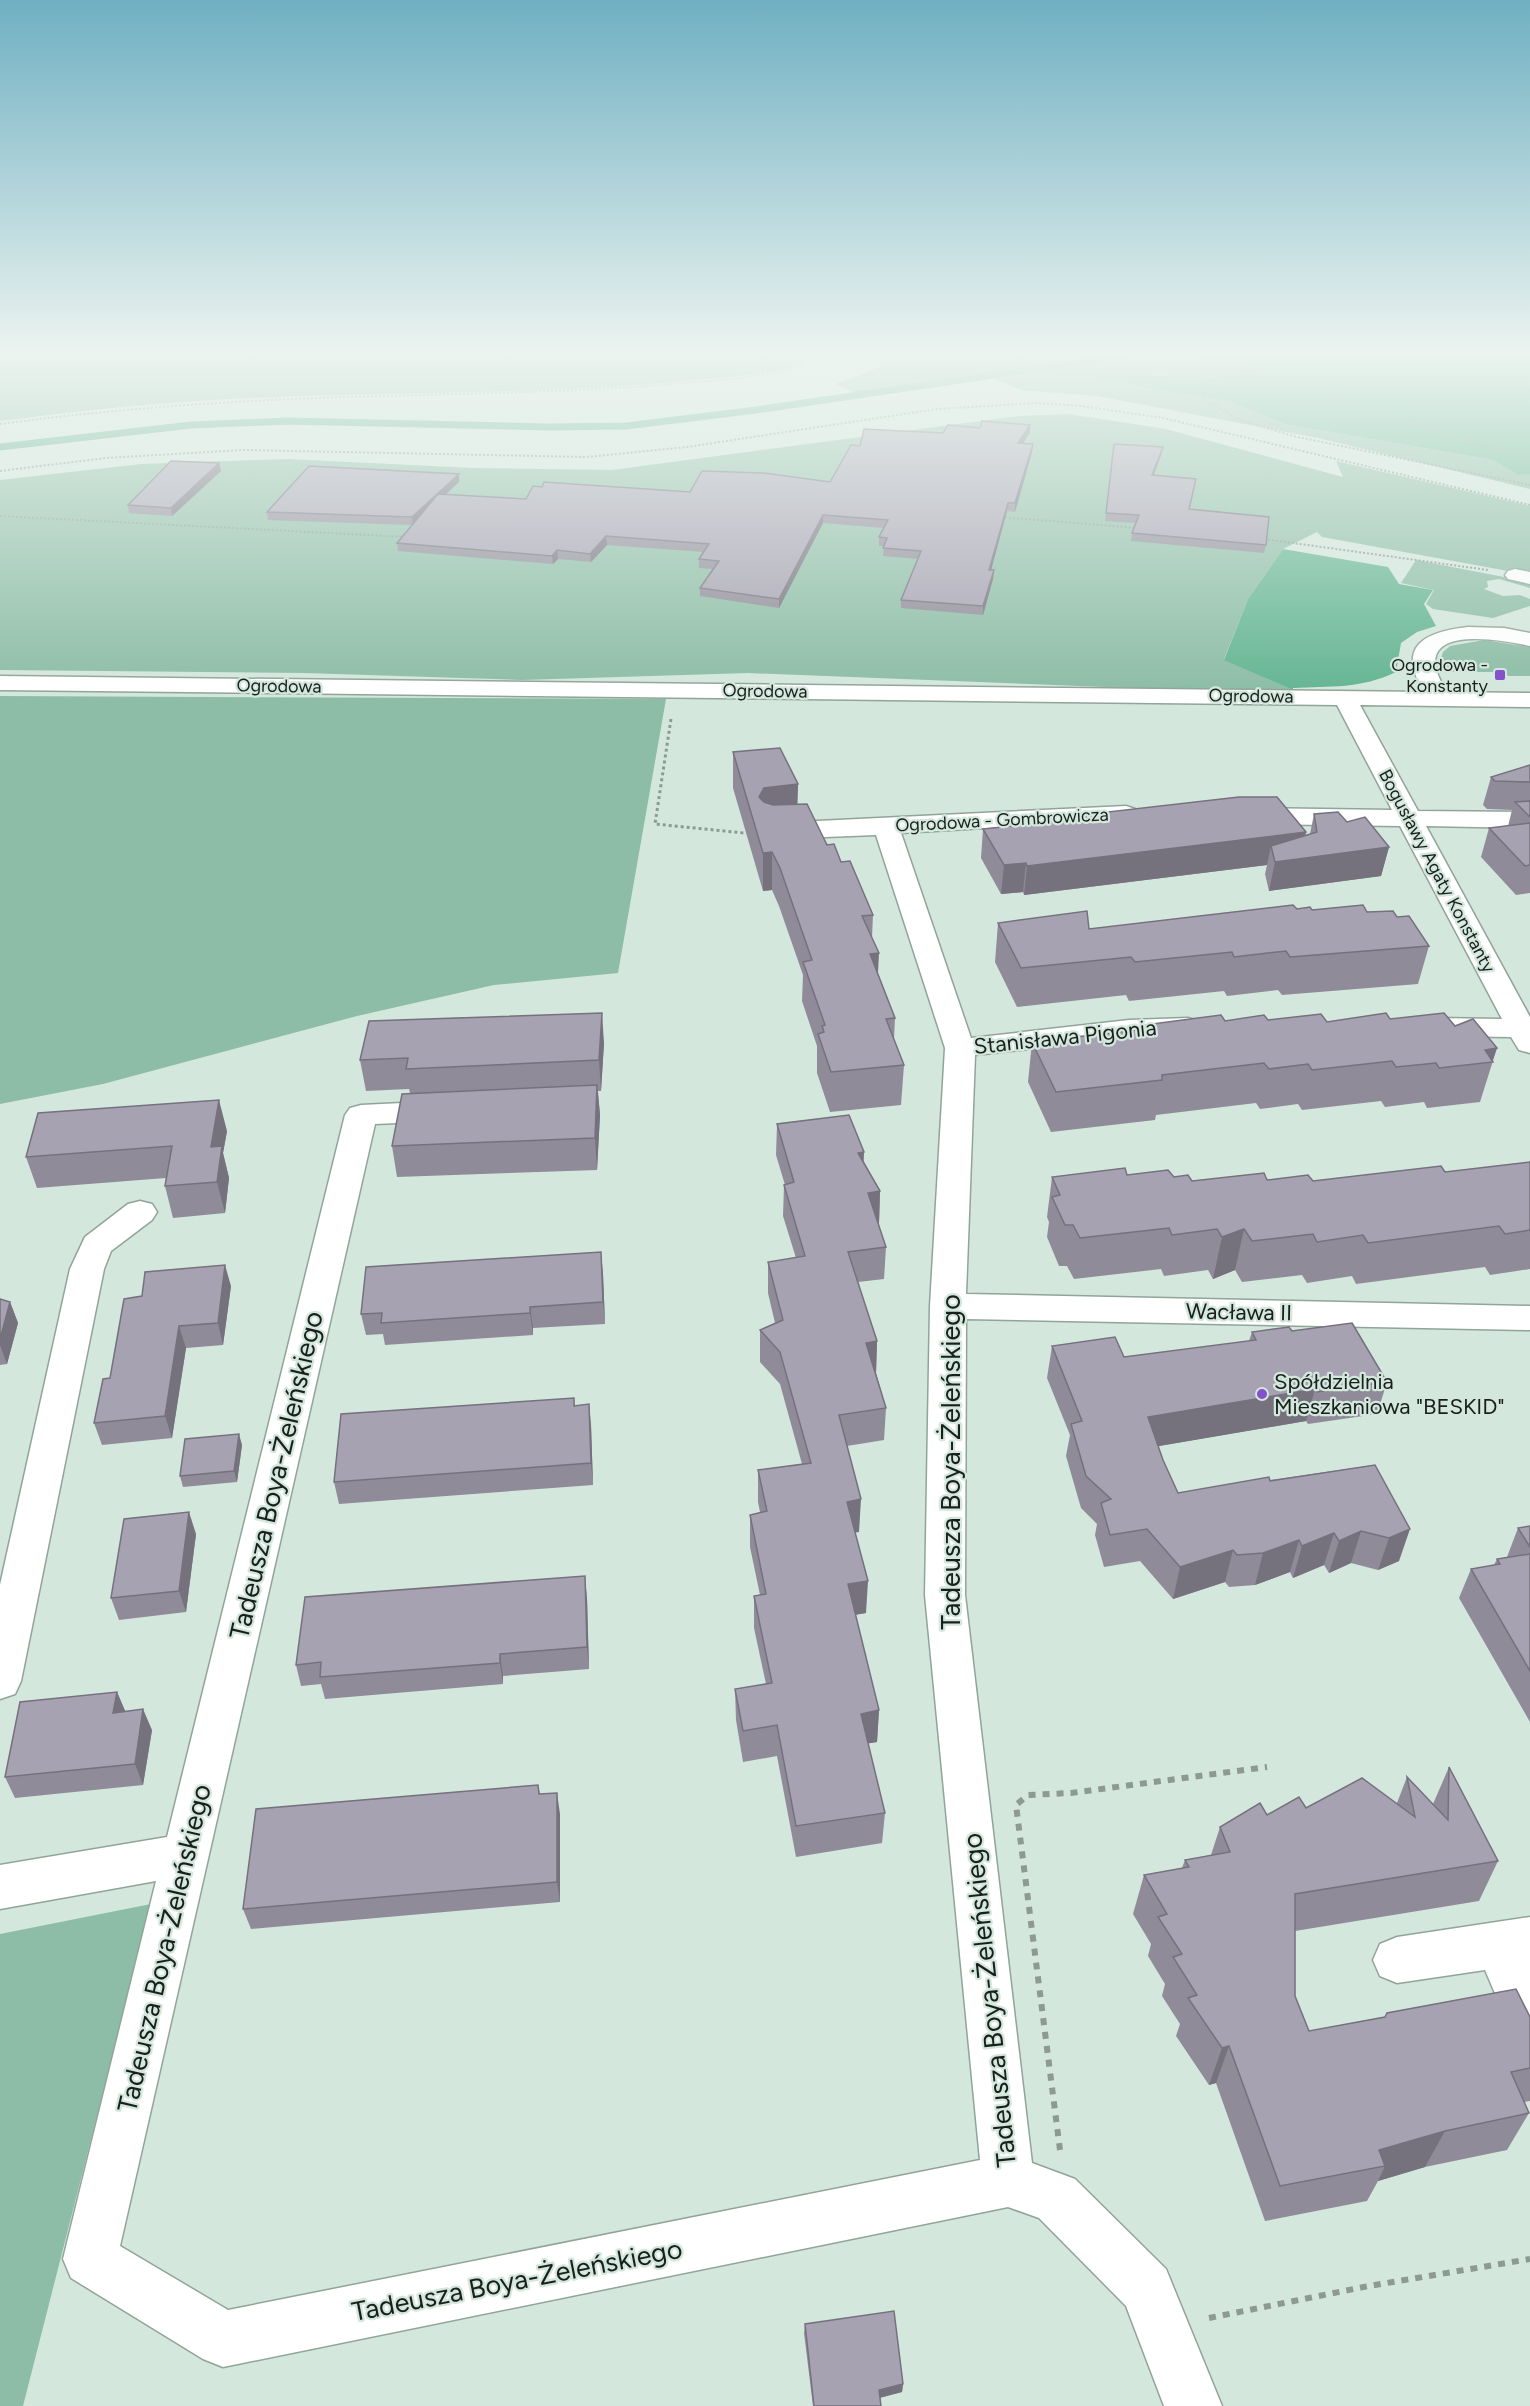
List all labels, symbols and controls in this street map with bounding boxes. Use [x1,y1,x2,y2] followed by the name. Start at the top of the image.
[1391,654,1489,697] place label: Ogrodowa - Konstanty
[1493,668,1507,682] marker: Ogrodowa - Konstanty
[236,674,322,698] street label: Ogrodowa
[722,679,808,703] street label: Ogrodowa
[1208,684,1294,708] street label: Ogrodowa
[1374,766,1500,977] street label: Bogusławy Agaty Konstanty
[895,803,1109,837] street label: Ogrodowa - Gombrowicza
[972,1014,1158,1060] street label: Stanisława Pigonia
[934,1294,967,1630] street label: Tadeusza Boya-Żeleńskiego
[1186,1298,1292,1326] street label: Wacława II
[222,1308,330,1642] street label: Tadeusza Boya-Żeleńskiego
[1274,1368,1505,1420] place label: Spółdzielnia Mieszkaniowa "BESKID"
[1255,1387,1269,1401] marker: Spółdzielnia Mieszkaniowa "BESKID"
[110,1781,218,2115] street label: Tadeusza Boya-Żeleńskiego
[955,1831,1023,2169] street label: Tadeusza Boya-Żeleńskiego
[349,2232,685,2328] street label: Tadeusza Boya-Żeleńskiego

